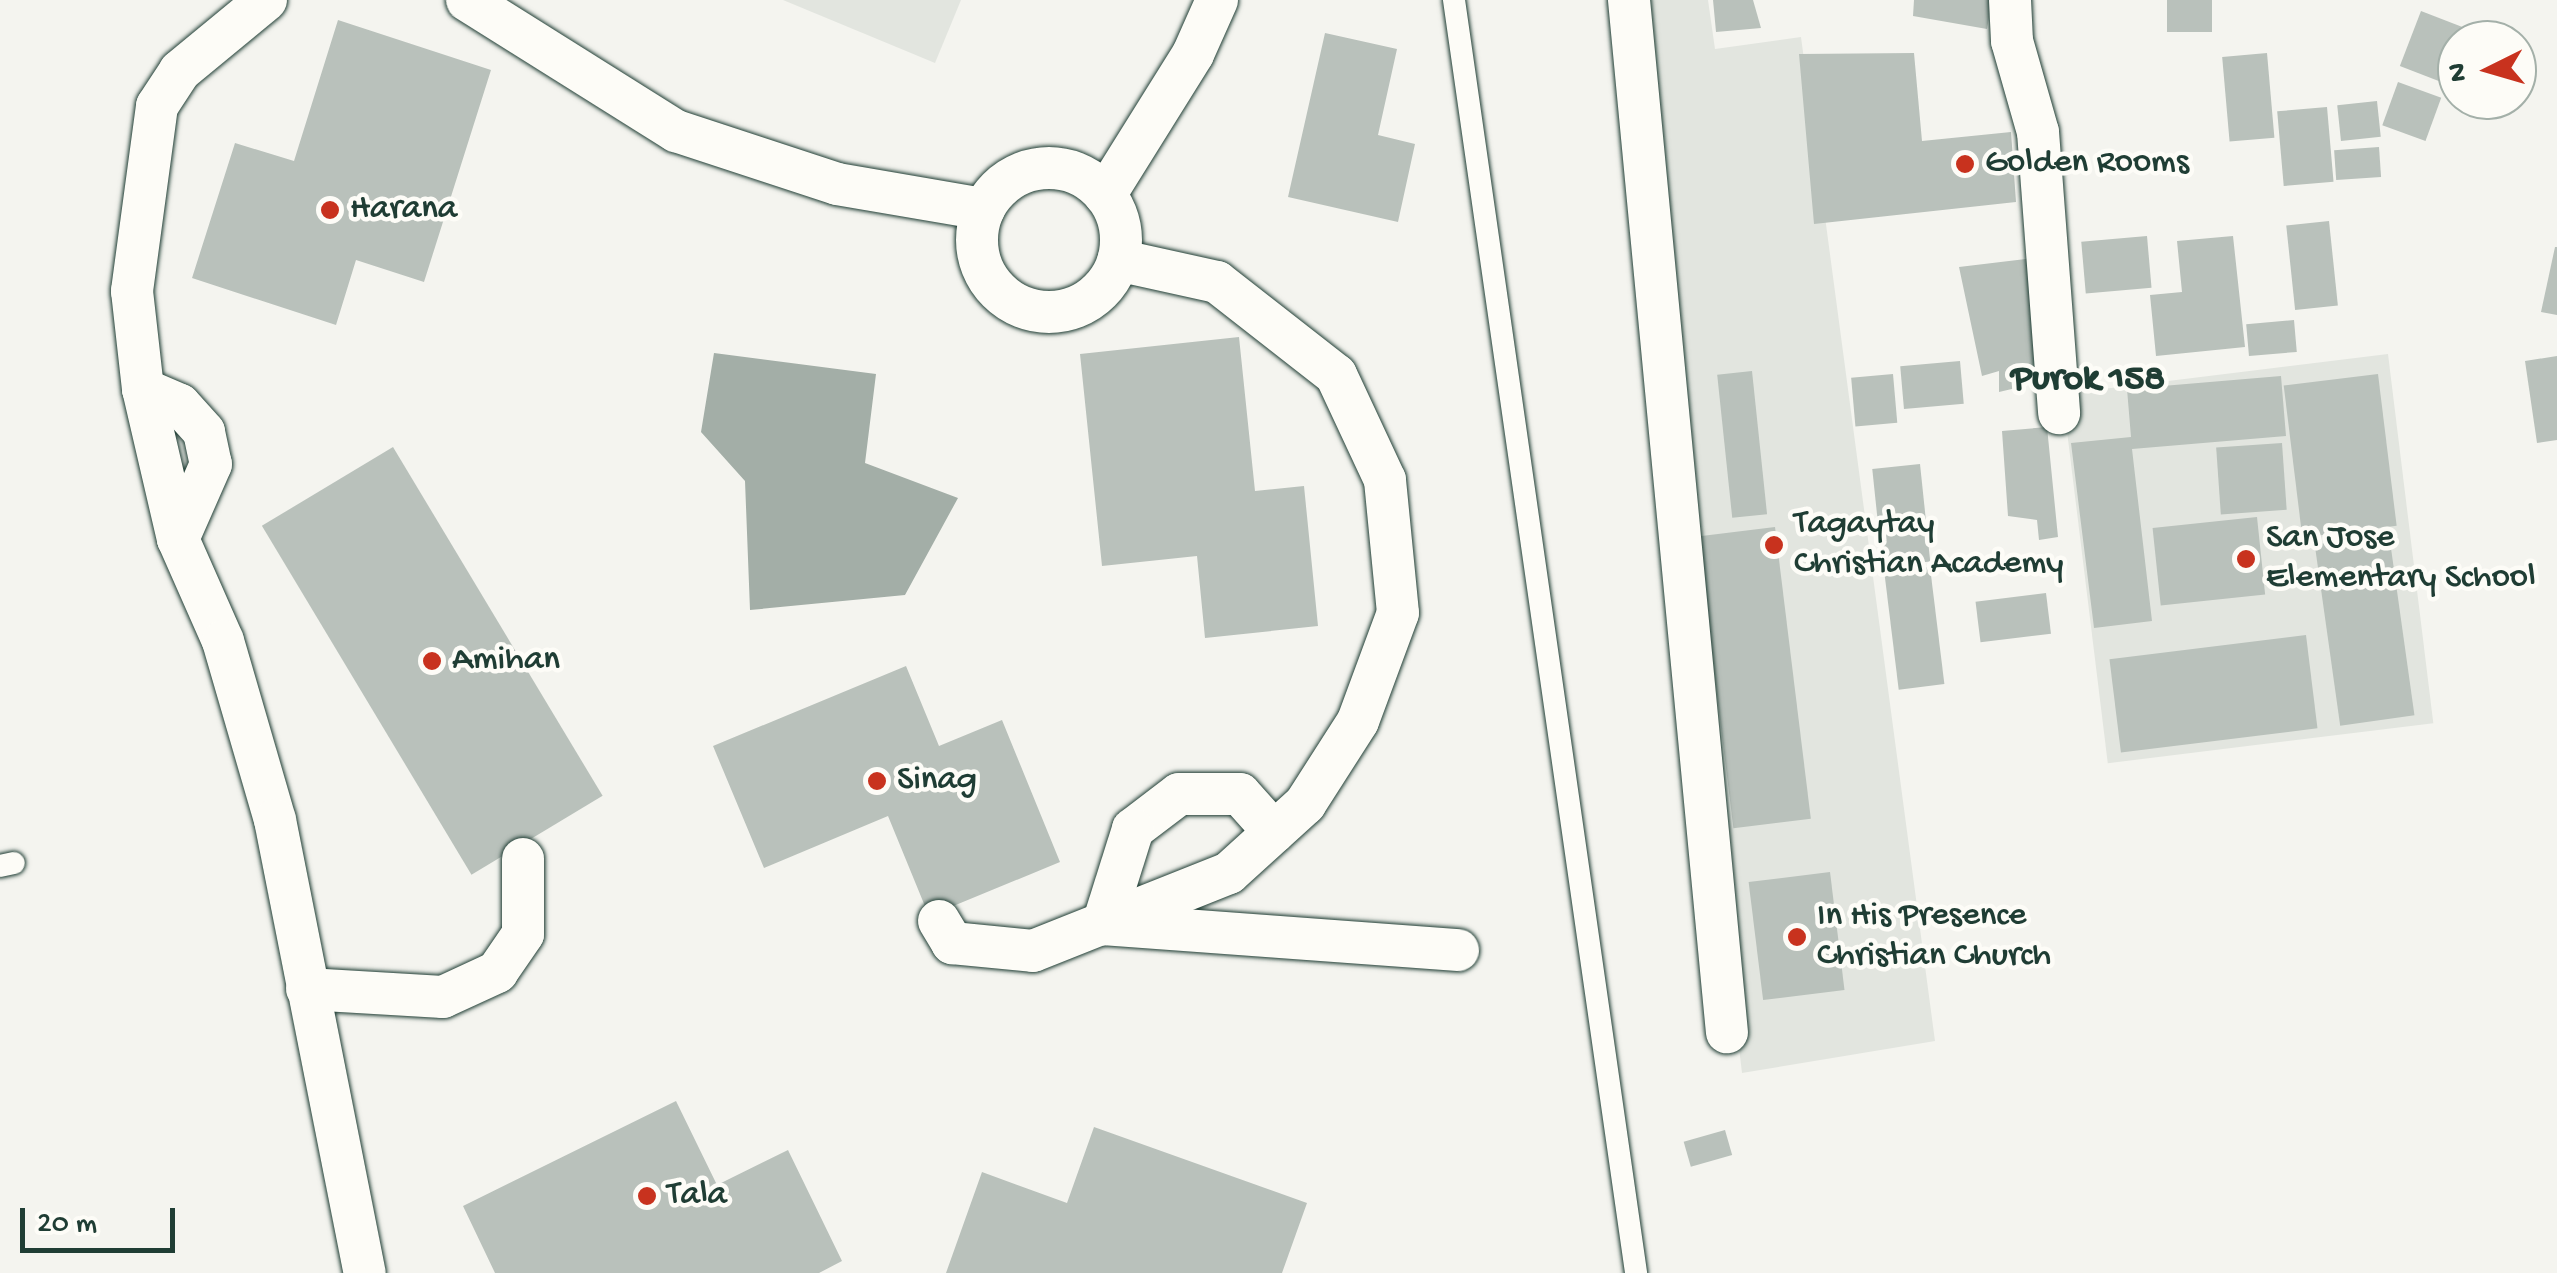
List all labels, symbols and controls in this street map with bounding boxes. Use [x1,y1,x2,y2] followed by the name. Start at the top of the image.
[2437,20,2537,120] north arrow
[2441,62,2476,83] text: N
[1985,143,2189,185] place label: Golden Rooms
[1954,153,1976,175] marker: Golden Rooms
[350,189,457,231] place label: Harana
[319,199,341,221] marker: Harana
[2011,358,2165,404] district label: Purok 158
[1794,504,2063,586] place label: Tagaytay Christian Academy
[2266,518,2536,600] place label: San Jose Elementary School
[1763,534,1785,556] marker: Tagaytay Christian Academy
[2235,548,2257,570] marker: San Jose Elementary School
[452,640,560,682] place label: Amihan
[421,650,443,672] marker: Amihan
[897,760,977,802] place label: Sinag
[866,770,888,792] marker: Sinag
[1817,896,2051,978] place label: In His Presence Christian Church
[1786,926,1808,948] marker: In His Presence Christian Church
[667,1175,727,1217] place label: Tala
[636,1185,658,1207] marker: Tala
[25,1188,180,1250] scale bar
[37,1208,97,1243] text: 20 m

